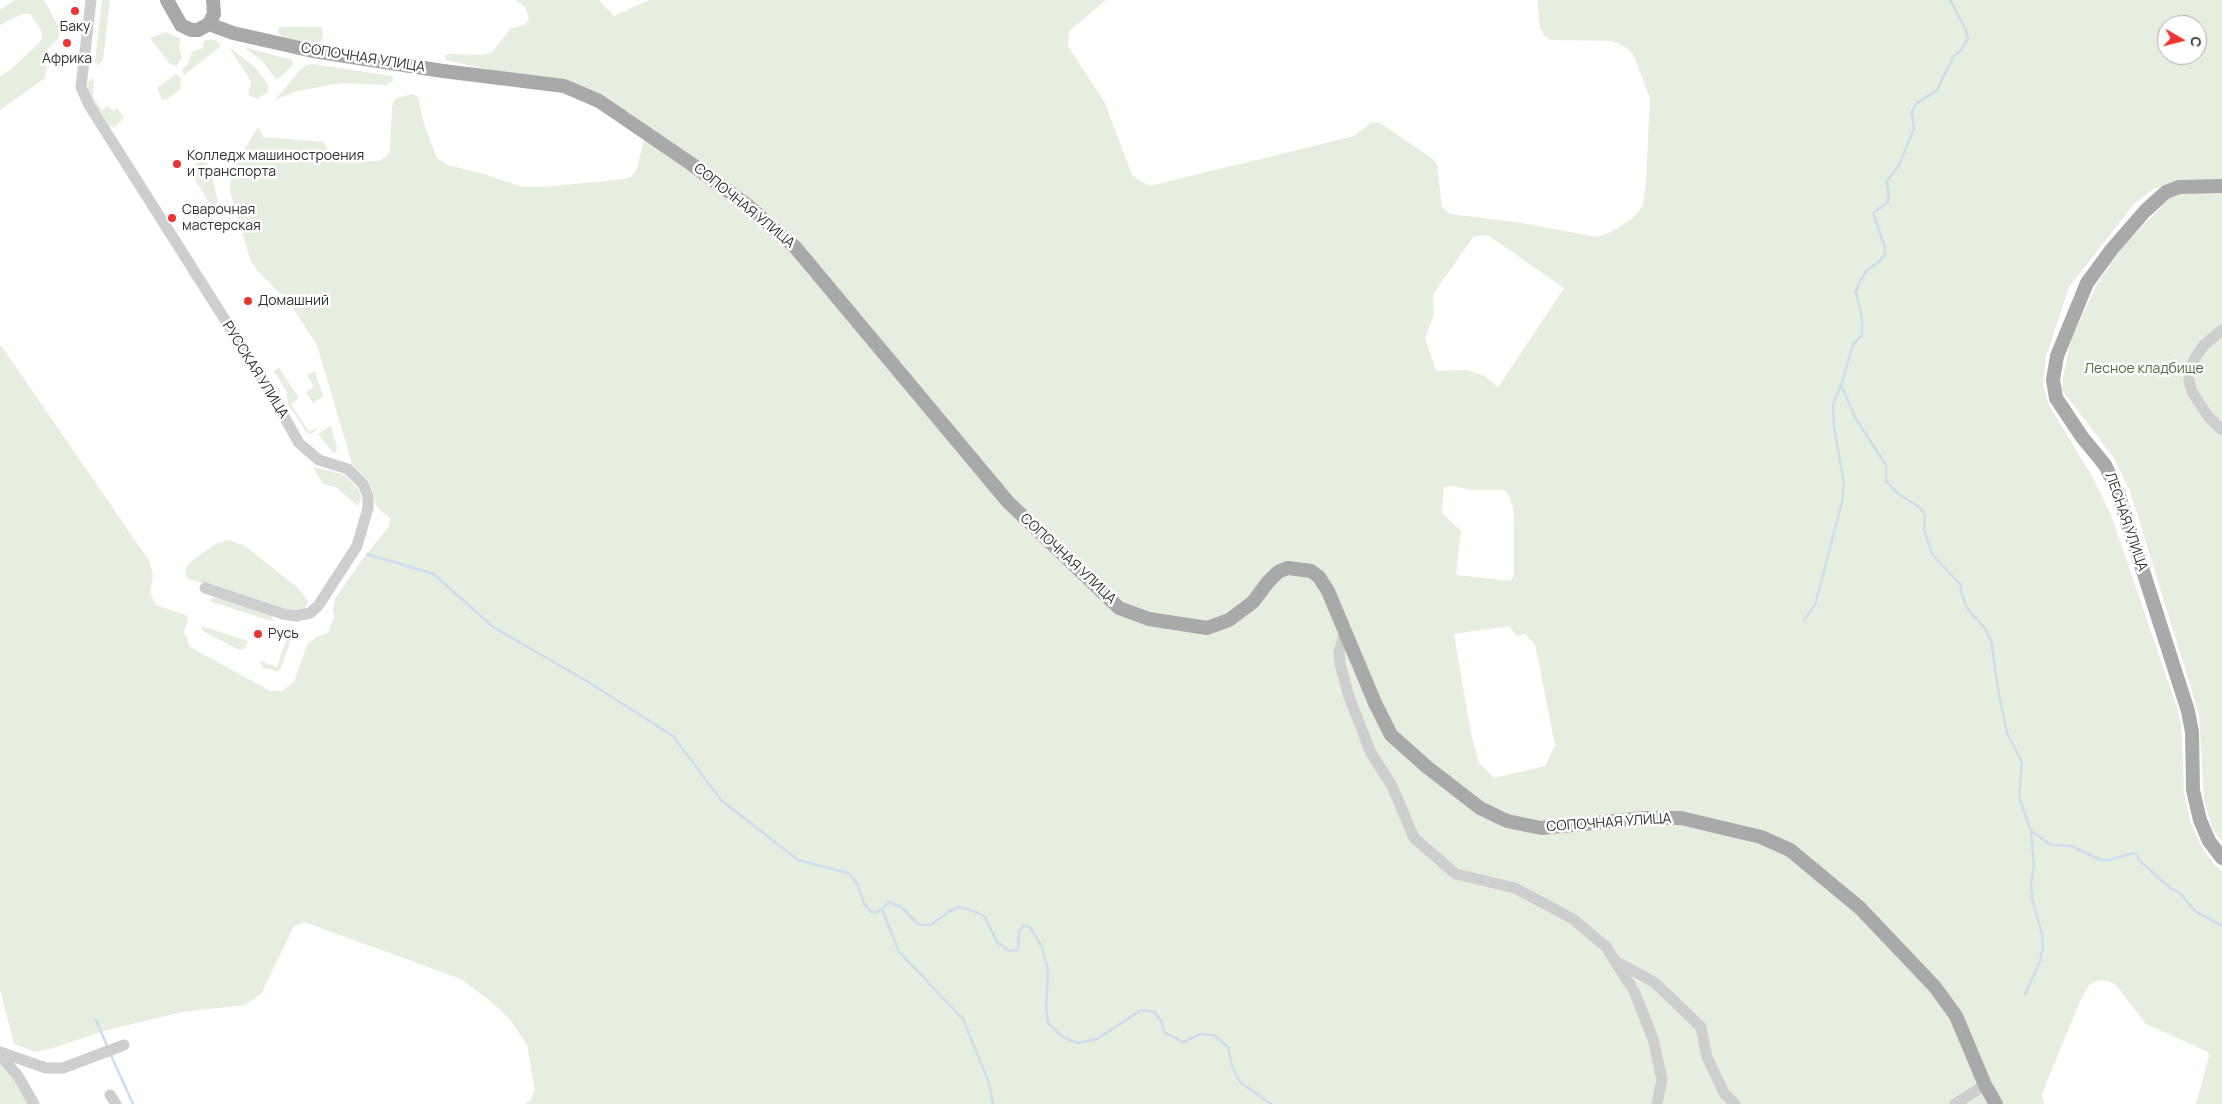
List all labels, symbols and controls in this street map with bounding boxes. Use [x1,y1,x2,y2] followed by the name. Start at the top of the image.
[69,5,81,17] marker: Баку
[2157,15,2207,65] north arrow
[60,19,90,35] place label: Баку
[2186,36,2206,48] text: С
[61,37,73,49] marker: Африка
[300,40,426,76] street label: СОПОЧНАЯ УЛИЦА
[42,51,92,67] place label: Африка
[187,148,364,180] place label: Колледж машиностроения и транспорта
[171,158,183,170] marker: Колледж машиностроения и транспорта
[690,160,798,252] street label: СОПОЧНАЯ УЛИЦА
[182,202,261,234] place label: Сварочная мастерская
[166,212,178,224] marker: Сварочная мастерская
[258,293,329,309] place label: Домашний
[242,295,254,307] marker: Домашний
[218,318,292,422] street label: РУССКАЯ УЛИЦА
[2084,361,2204,377] park label: Лесное кладбище
[2101,470,2151,574] street label: ЛЕСНАЯ УЛИЦА
[1017,510,1119,608] street label: СОПОЧНАЯ УЛИЦА
[268,626,299,642] place label: Русь
[252,628,264,640] marker: Русь
[1546,810,1672,836] street label: СОПОЧНАЯ УЛИЦА

